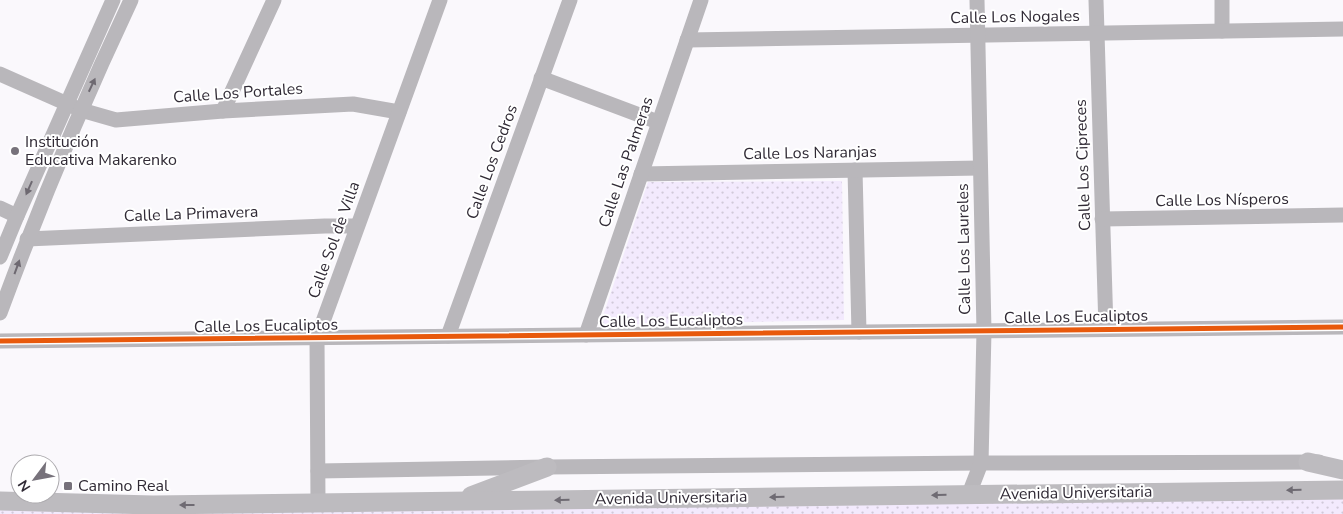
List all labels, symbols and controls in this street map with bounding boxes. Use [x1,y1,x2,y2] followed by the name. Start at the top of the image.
[950,5,1080,29] street label: Calle Los Nogales
[172,77,304,109] street label: Calle Los Portales
[89,78,97,92] one-way arrow
[593,94,659,230] street label: Calle Las Palmeras
[1070,99,1096,231] street label: Calle Los Cipreces
[461,102,523,222] street label: Calle Los Cedros
[25,131,177,171] place label: Institución Educativa Makarenko
[743,141,877,165] street label: Calle Los Naranjas
[9,145,21,157] marker: Institución Educativa Makarenko
[303,178,365,302] street label: Calle Sol de Villa
[25,181,33,195] one-way arrow
[952,183,976,315] street label: Calle Los Laureles
[1155,188,1289,212] street label: Calle Los Nísperos
[123,201,259,227] street label: Calle La Primavera
[14,260,21,275] one-way arrow
[1004,305,1148,329] street label: Calle Los Eucaliptos
[599,309,743,333] street label: Calle Los Eucaliptos
[194,314,338,338] street label: Calle Los Eucaliptos
[10,454,60,504] north arrow
[78,475,169,497] place label: Camino Real
[14,476,35,495] text: N
[62,480,74,492] marker: Camino Real
[999,481,1153,505] street label: Avenida Universitaria
[594,486,748,510] street label: Avenida Universitaria
[1286,486,1302,494] one-way arrow
[931,491,947,499] one-way arrow
[769,493,785,501] one-way arrow
[554,496,570,504] one-way arrow
[178,501,194,509] one-way arrow

